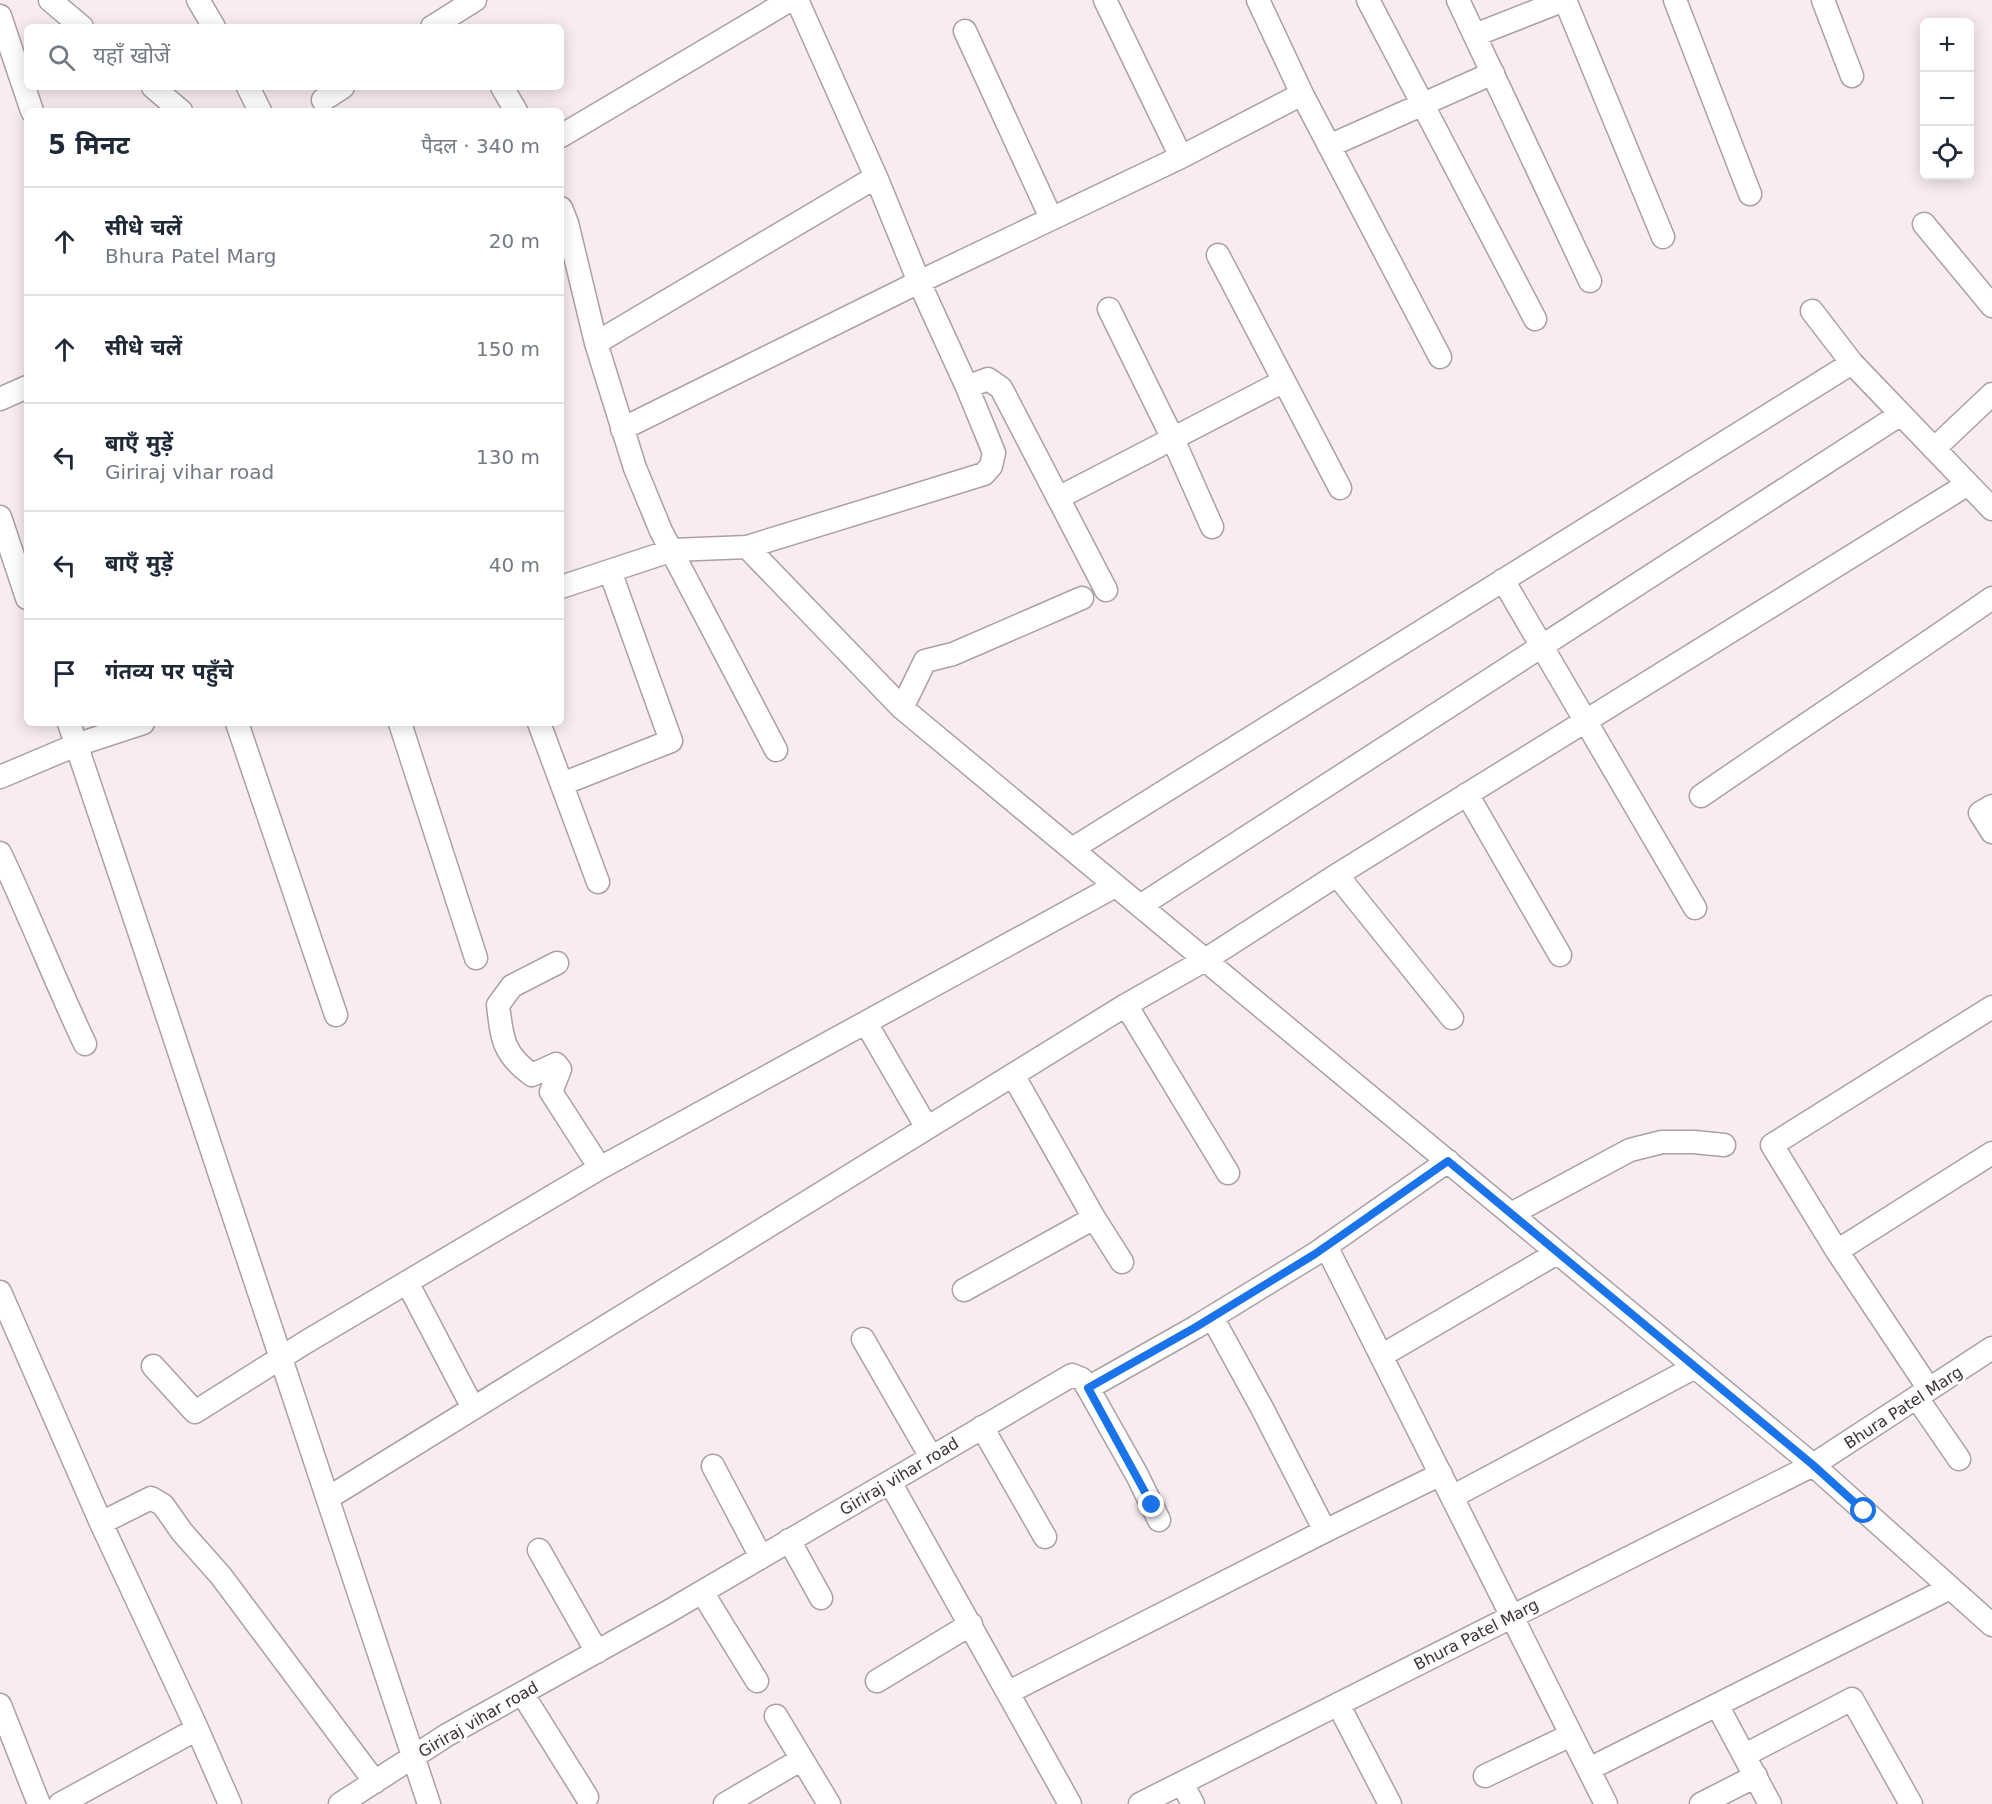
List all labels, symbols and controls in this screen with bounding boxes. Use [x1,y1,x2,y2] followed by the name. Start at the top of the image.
[1920,18,1974,180] map controls
[1920,18,1974,72] button: +
[24,24,564,90] search box
[45,41,78,74] icon: search
[93,43,170,68] text: यहाँ खोजें
[1920,72,1974,126] button: −
[1920,126,1974,180] button: locate
[48,130,130,160] text: 5 मिनट
[421,134,540,158] text: पैदल · 340 m
[105,215,182,240] text: सीधे चलें
[48,225,81,258] icon: ahead
[489,229,540,253] text: 20 m
[105,244,276,268] text: Bhura Patel Marg
[48,333,81,366] icon: ahead
[105,335,182,360] text: सीधे चलें
[476,337,540,361] text: 150 m
[105,431,173,456] text: बाएँ मुड़ें
[48,441,81,474] icon: left
[476,445,540,469] text: 130 m
[105,460,274,484] text: Giriraj vihar road
[48,549,81,582] icon: left
[105,551,173,576] text: बाएँ मुड़ें
[489,553,540,577] text: 40 m
[48,657,81,690] icon: arrive
[105,659,233,684] text: गंतव्य पर पहुँचे
[1841,1362,1966,1453] street label: Bhura Patel Marg
[836,1433,962,1519] street label: Giriraj vihar road
[1138,1491,1164,1517] route end
[1850,1497,1876,1523] route start
[1411,1595,1542,1674] street label: Bhura Patel Marg
[415,1677,542,1761] street label: Giriraj vihar road

